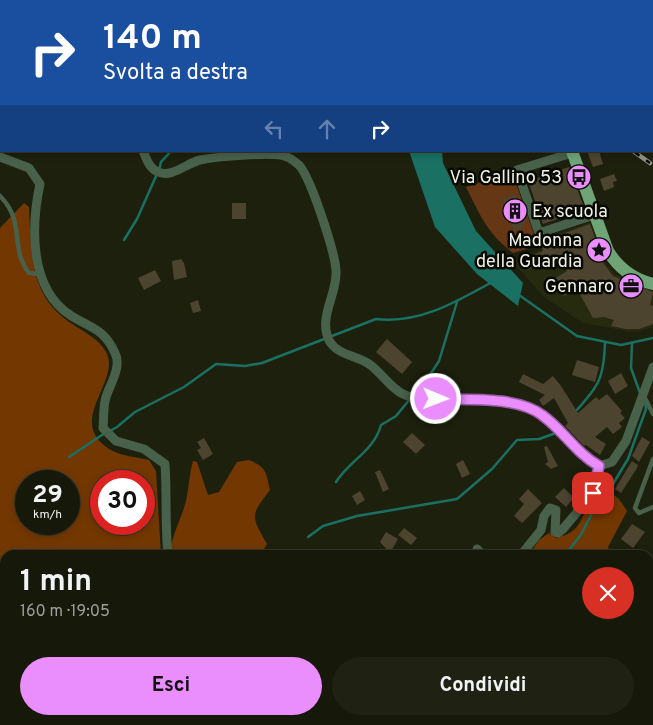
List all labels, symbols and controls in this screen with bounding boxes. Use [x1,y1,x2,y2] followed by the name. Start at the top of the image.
[103,17,202,61] text: 140 m
[20,20,85,85] icon: right
[103,60,248,87] text: Svolta a destra
[260,115,288,143] icon: left
[313,115,341,143] icon: ahead
[366,115,394,143] icon: right
[566,164,592,190] bus stop icon: Via Gallino 53
[449,167,562,190] place label: Via Gallino 53
[502,198,528,224] building icon: Ex scuola
[532,201,608,224] place label: Ex scuola
[476,230,582,274] place label: Madonna della Guardia
[586,237,612,263] place icon: Madonna della Guardia
[618,273,644,299] office icon: Gennaro
[545,276,614,299] place label: Gennaro
[409,372,461,424] position arrow
[90,470,155,535] speed limit sign: 30
[572,472,614,514] pin
[579,479,607,507] icon: arrive
[32,480,63,512] text: 29
[33,507,62,523] text: km/h
[20,564,92,601] text: 1 min
[582,567,634,619] button: close
[20,602,110,622] text: 160 m · 19:05
[20,657,322,715] button: Esci
[332,657,634,715] button: Condividi

